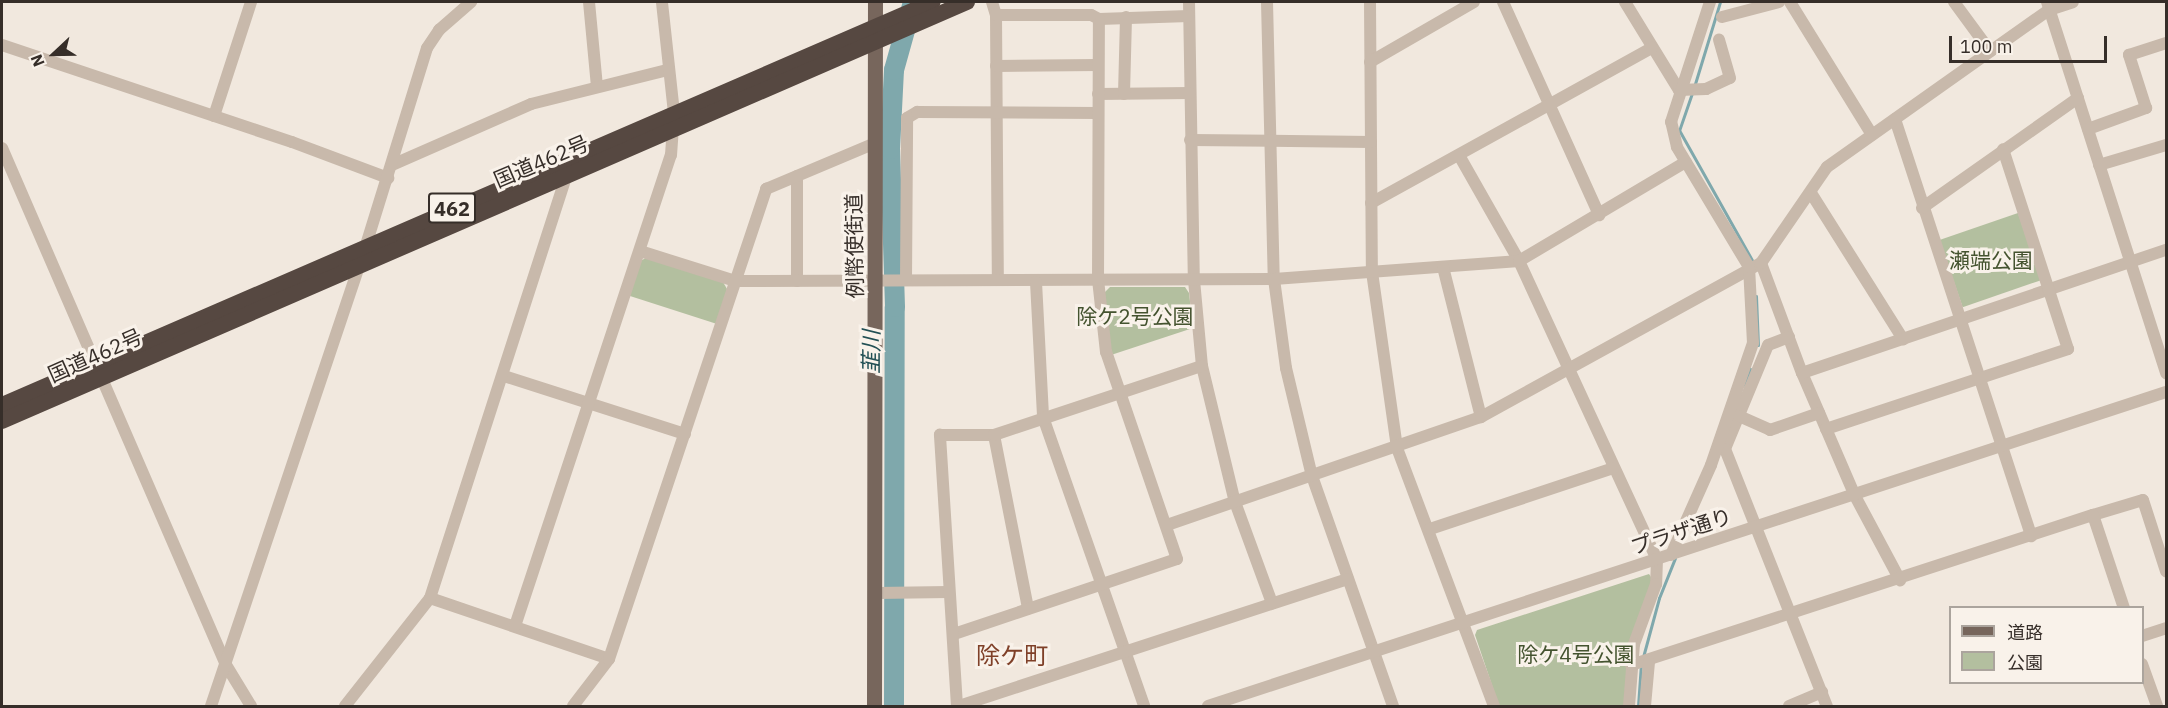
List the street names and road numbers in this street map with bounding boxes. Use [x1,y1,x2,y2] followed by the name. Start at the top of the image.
[490,130,592,192] street label: 国道462号
[428,191,476,225] road number: 462
[840,193,868,299] street label: 例幣使街道
[44,323,146,387] street label: 国道462号
[1627,503,1735,559] street label: プラザ通り

